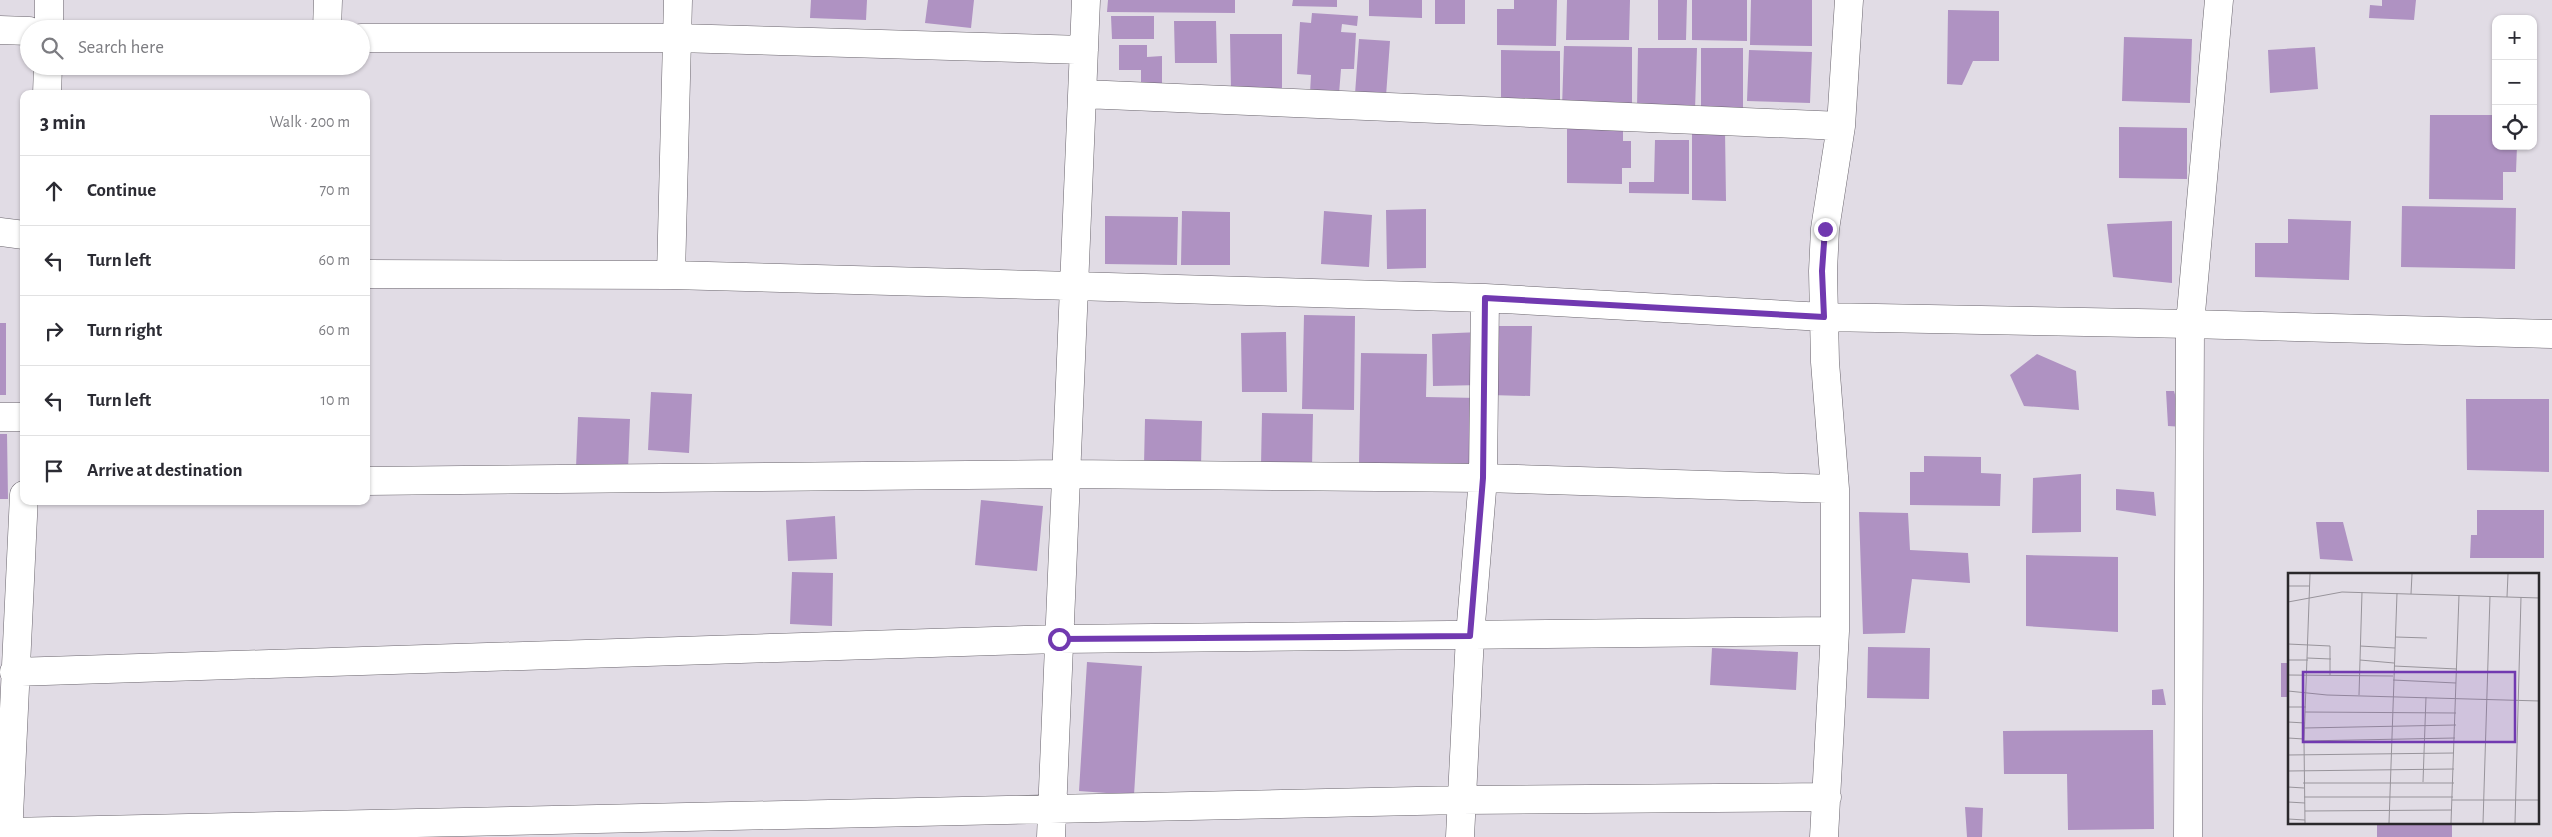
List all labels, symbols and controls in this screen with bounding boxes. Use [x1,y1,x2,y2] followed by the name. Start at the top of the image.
[2492,15,2537,150] map controls
[2492,15,2537,60] button: +
[20,20,370,75] search box
[38,34,66,62] icon: search
[78,38,164,57] text: Search here
[2492,60,2537,105] button: −
[2492,105,2537,150] button: locate
[40,112,86,133] text: 3 min
[269,114,350,130] text: Walk · 200 m
[40,177,68,205] icon: ahead
[87,181,156,200] text: Continue
[319,182,350,198] text: 70 m
[1814,218,1837,241] route end
[40,247,68,275] icon: left
[87,251,151,270] text: Turn left
[319,252,350,268] text: 60 m
[40,317,68,345] icon: right
[87,321,162,340] text: Turn right
[319,322,350,338] text: 60 m
[40,387,68,415] icon: left
[87,391,151,410] text: Turn left
[321,392,350,408] text: 10 m
[40,457,68,485] icon: arrive
[87,461,243,480] text: Arrive at destination
[2288,573,2540,824] inset map
[1048,628,1071,651] route start

